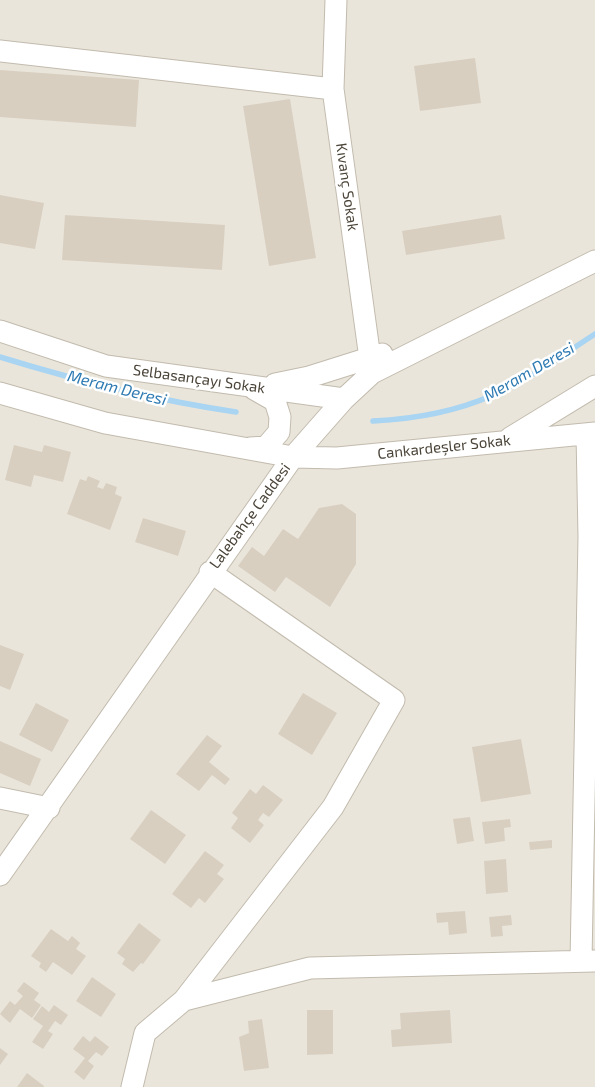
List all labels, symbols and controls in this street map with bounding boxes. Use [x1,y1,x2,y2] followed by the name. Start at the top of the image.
[332,142,362,232] street label: Kıvanç Sokak
[480,338,578,406] water label: Meram Deresi
[132,361,266,397] street label: Selbasançayı Sokak
[65,366,169,410] water label: Meram Deresi
[377,431,511,463] street label: Cankardeşler Sokak
[206,460,294,572] street label: Lalebahçe Caddesi

